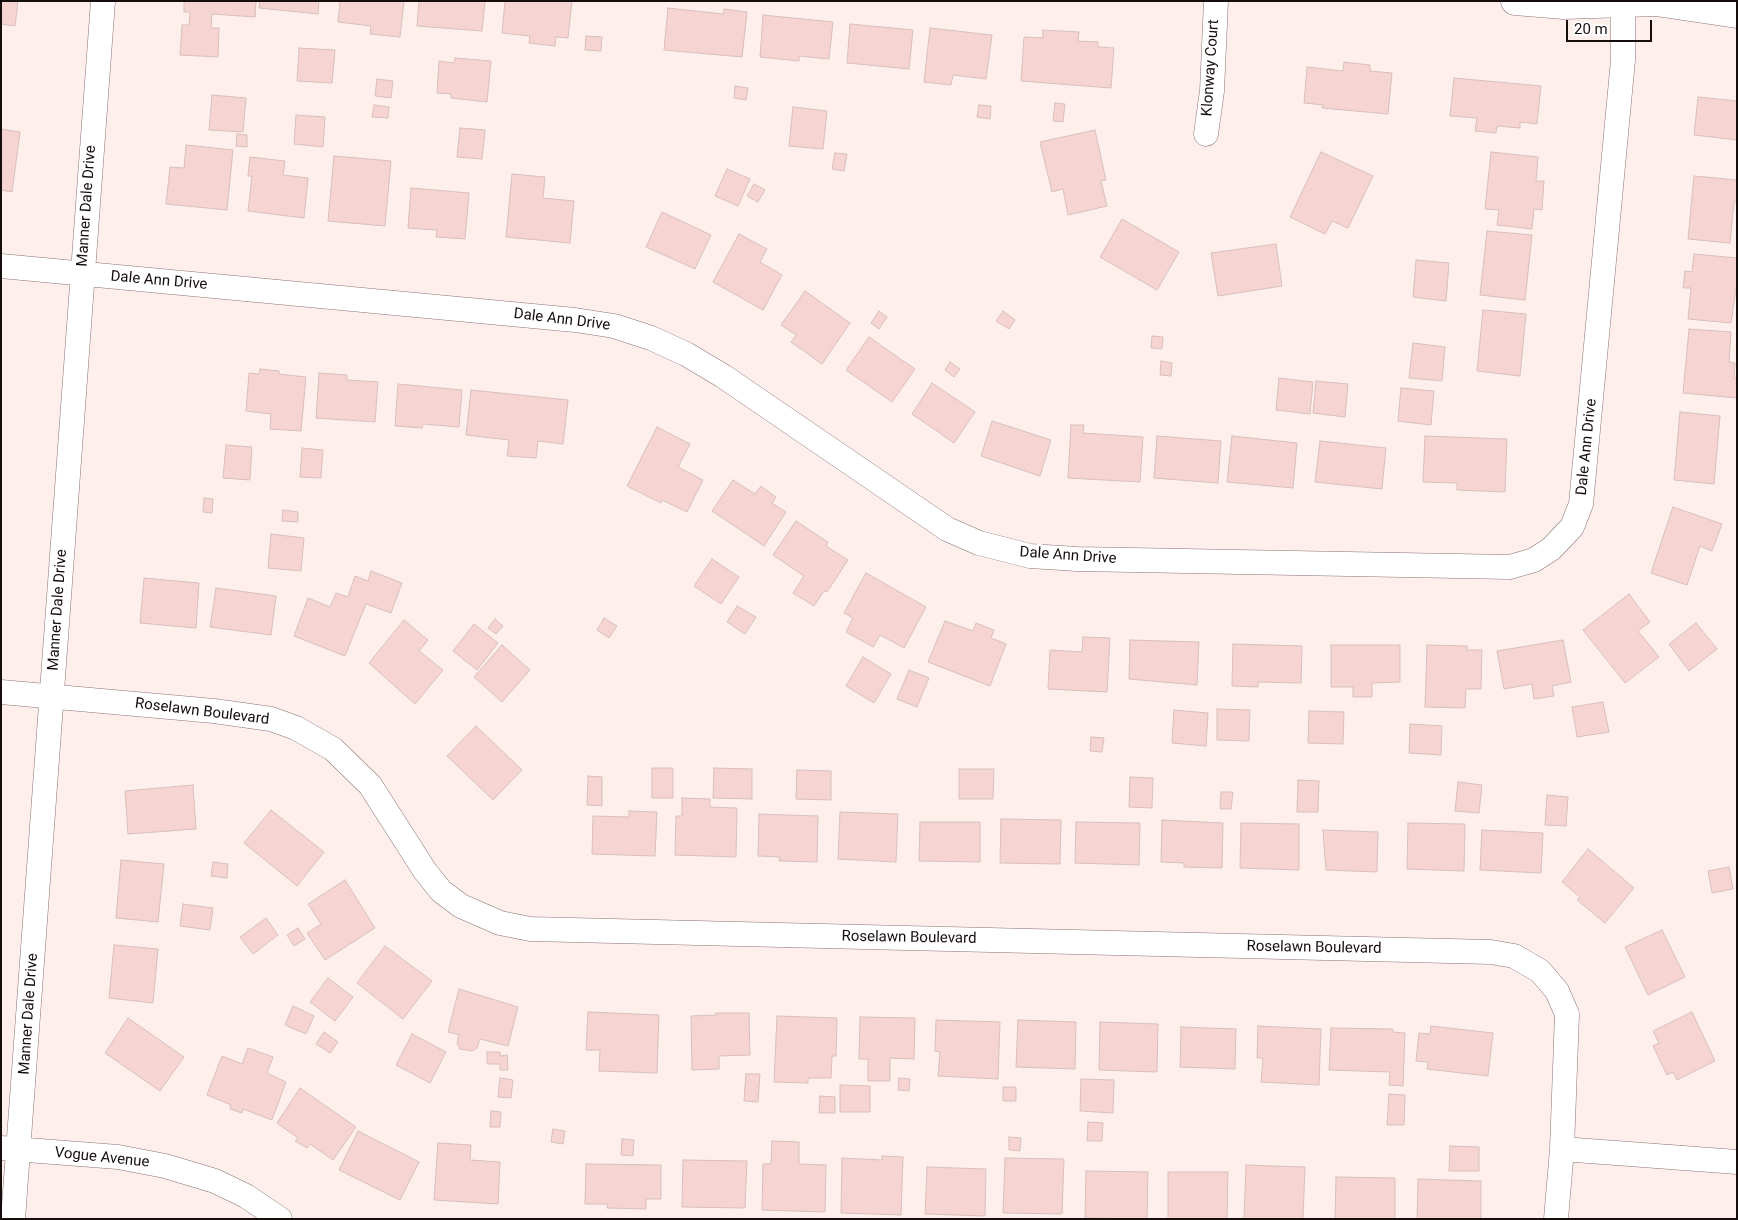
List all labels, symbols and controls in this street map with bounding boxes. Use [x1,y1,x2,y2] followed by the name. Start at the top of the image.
[1568,10,1654,42] scale bar
[1199,19,1223,117] street label: Klonway Court
[1574,20,1608,38] text: 20 m
[74,145,100,267] street label: Manner Dale Drive
[110,268,208,294] street label: Dale Ann Drive
[513,305,611,335] street label: Dale Ann Drive
[1573,398,1601,496] street label: Dale Ann Drive
[1019,544,1117,568] street label: Dale Ann Drive
[45,549,71,671] street label: Manner Dale Drive
[134,695,270,729] street label: Roselawn Boulevard
[841,928,977,948] street label: Roselawn Boulevard
[1246,938,1382,958] street label: Roselawn Boulevard
[16,953,42,1075] street label: Manner Dale Drive
[54,1144,150,1172] street label: Vogue Avenue

